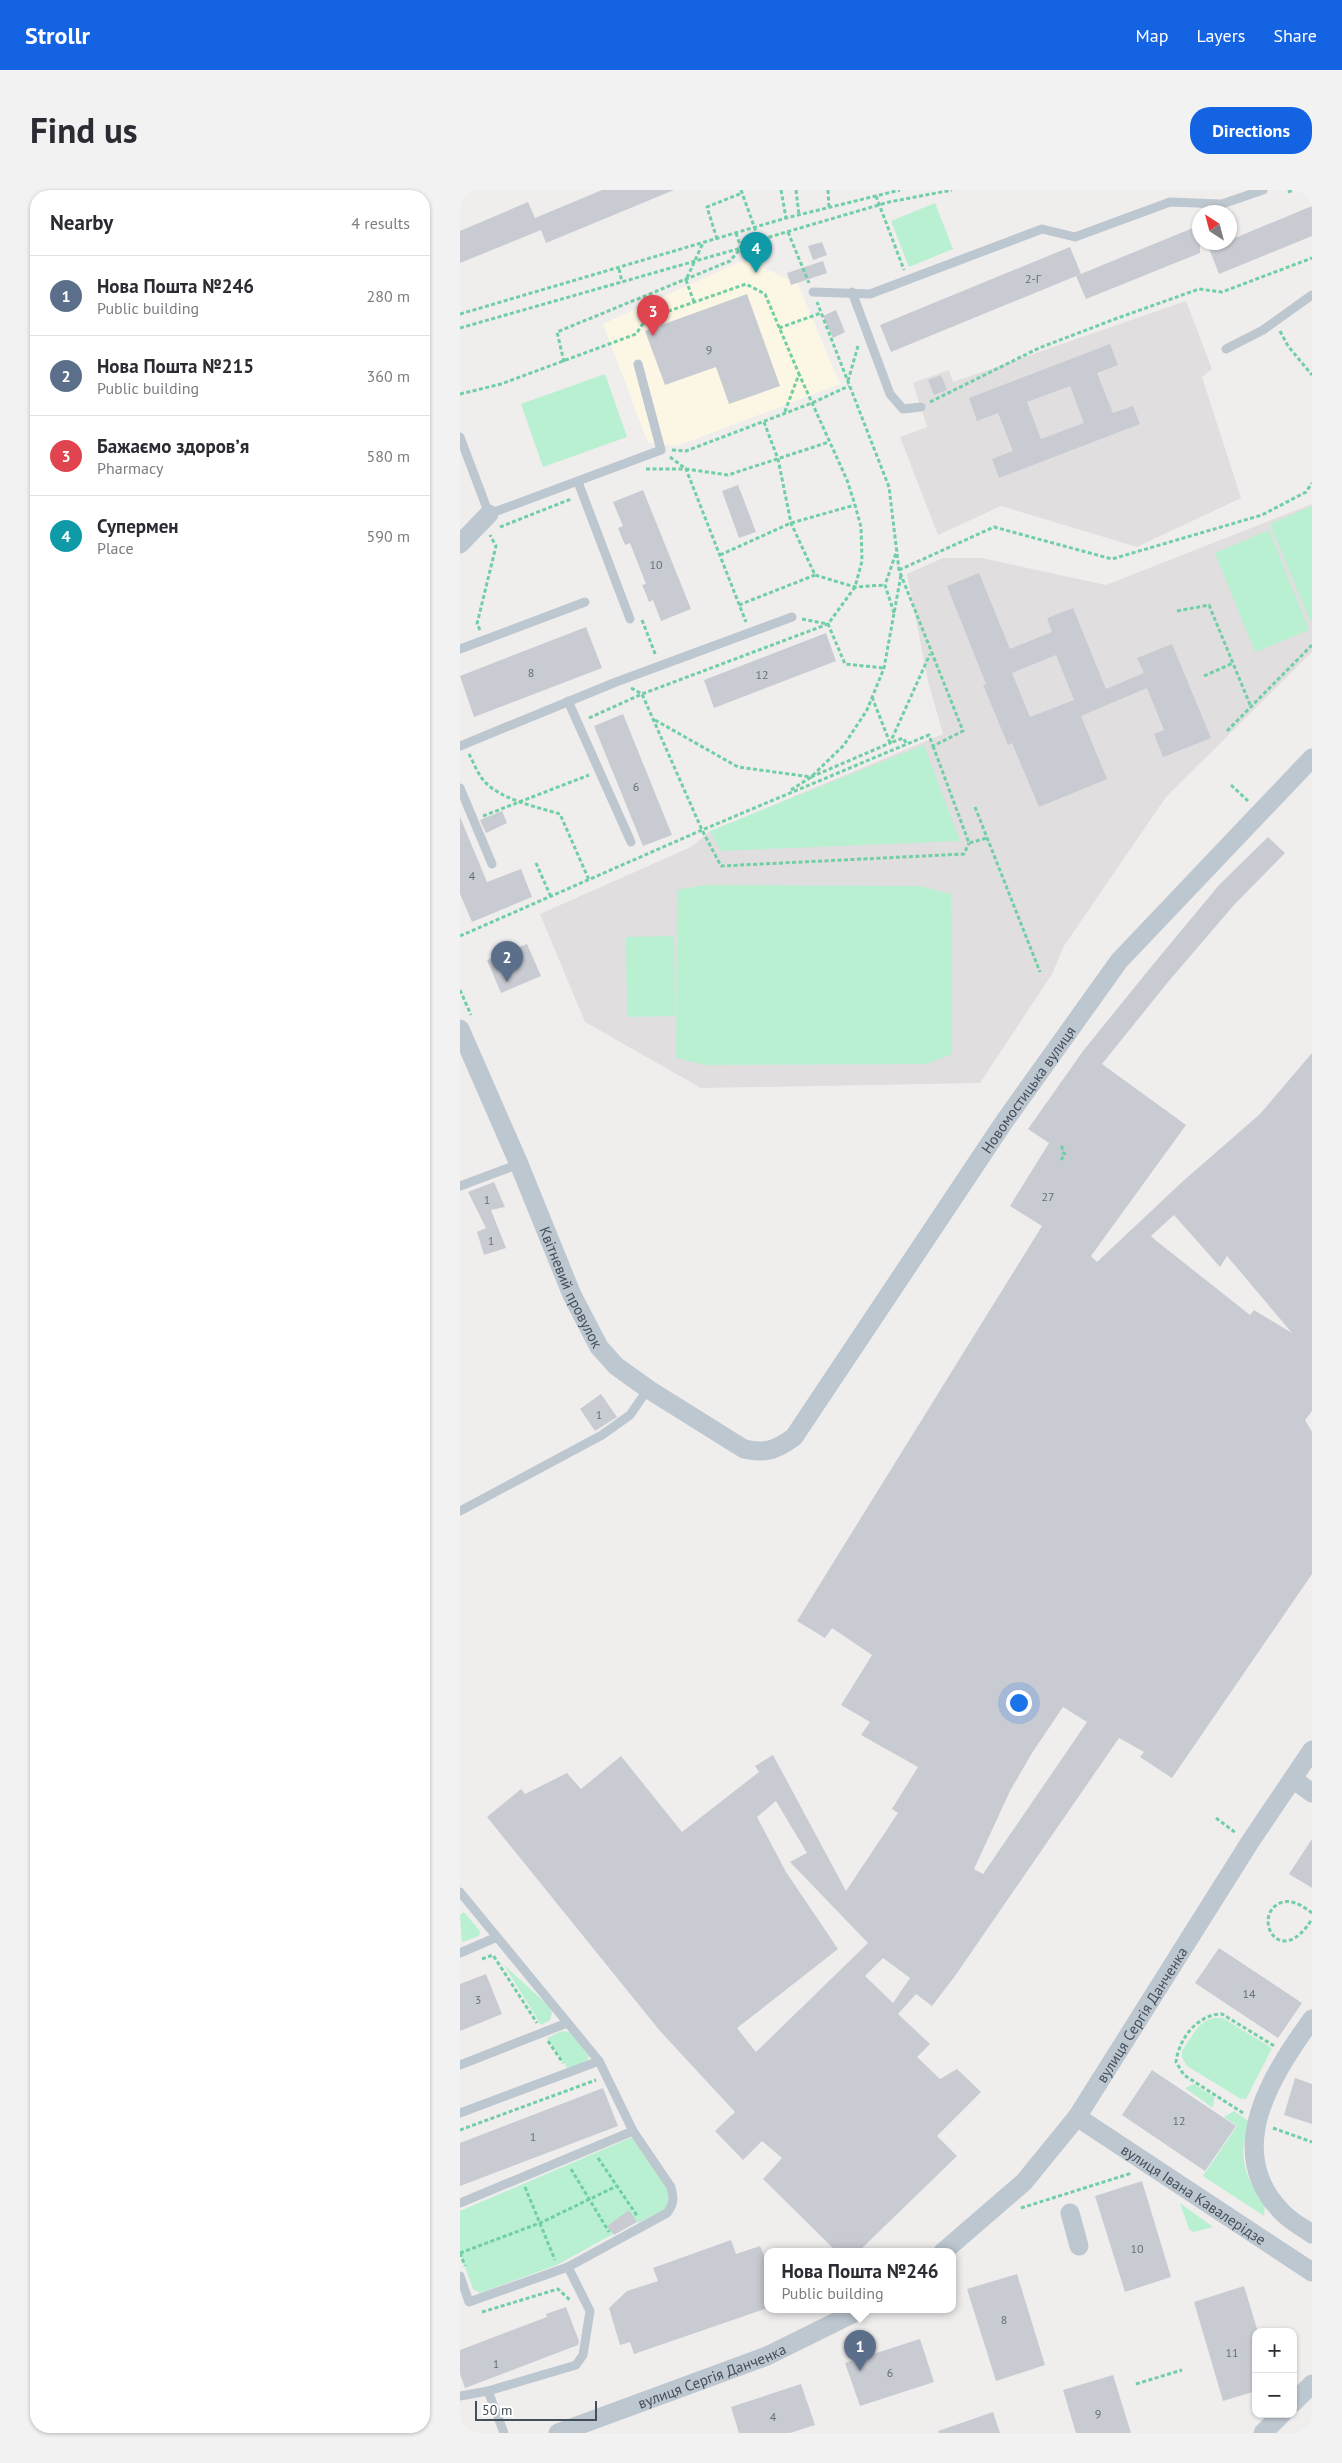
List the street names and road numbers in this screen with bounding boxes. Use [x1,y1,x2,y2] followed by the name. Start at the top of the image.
[977,1022,1079,1157] street label: Новомостицька вулиця
[536,1223,608,1352] street label: Квітневий провулок
[1092,1943,1191,2086] street label: вулиця Сергія Данченка
[1118,2139,1270,2249] street label: вулиця Івана Кавалерідзе
[635,2339,789,2412] street label: вулиця Сергія Данченка

